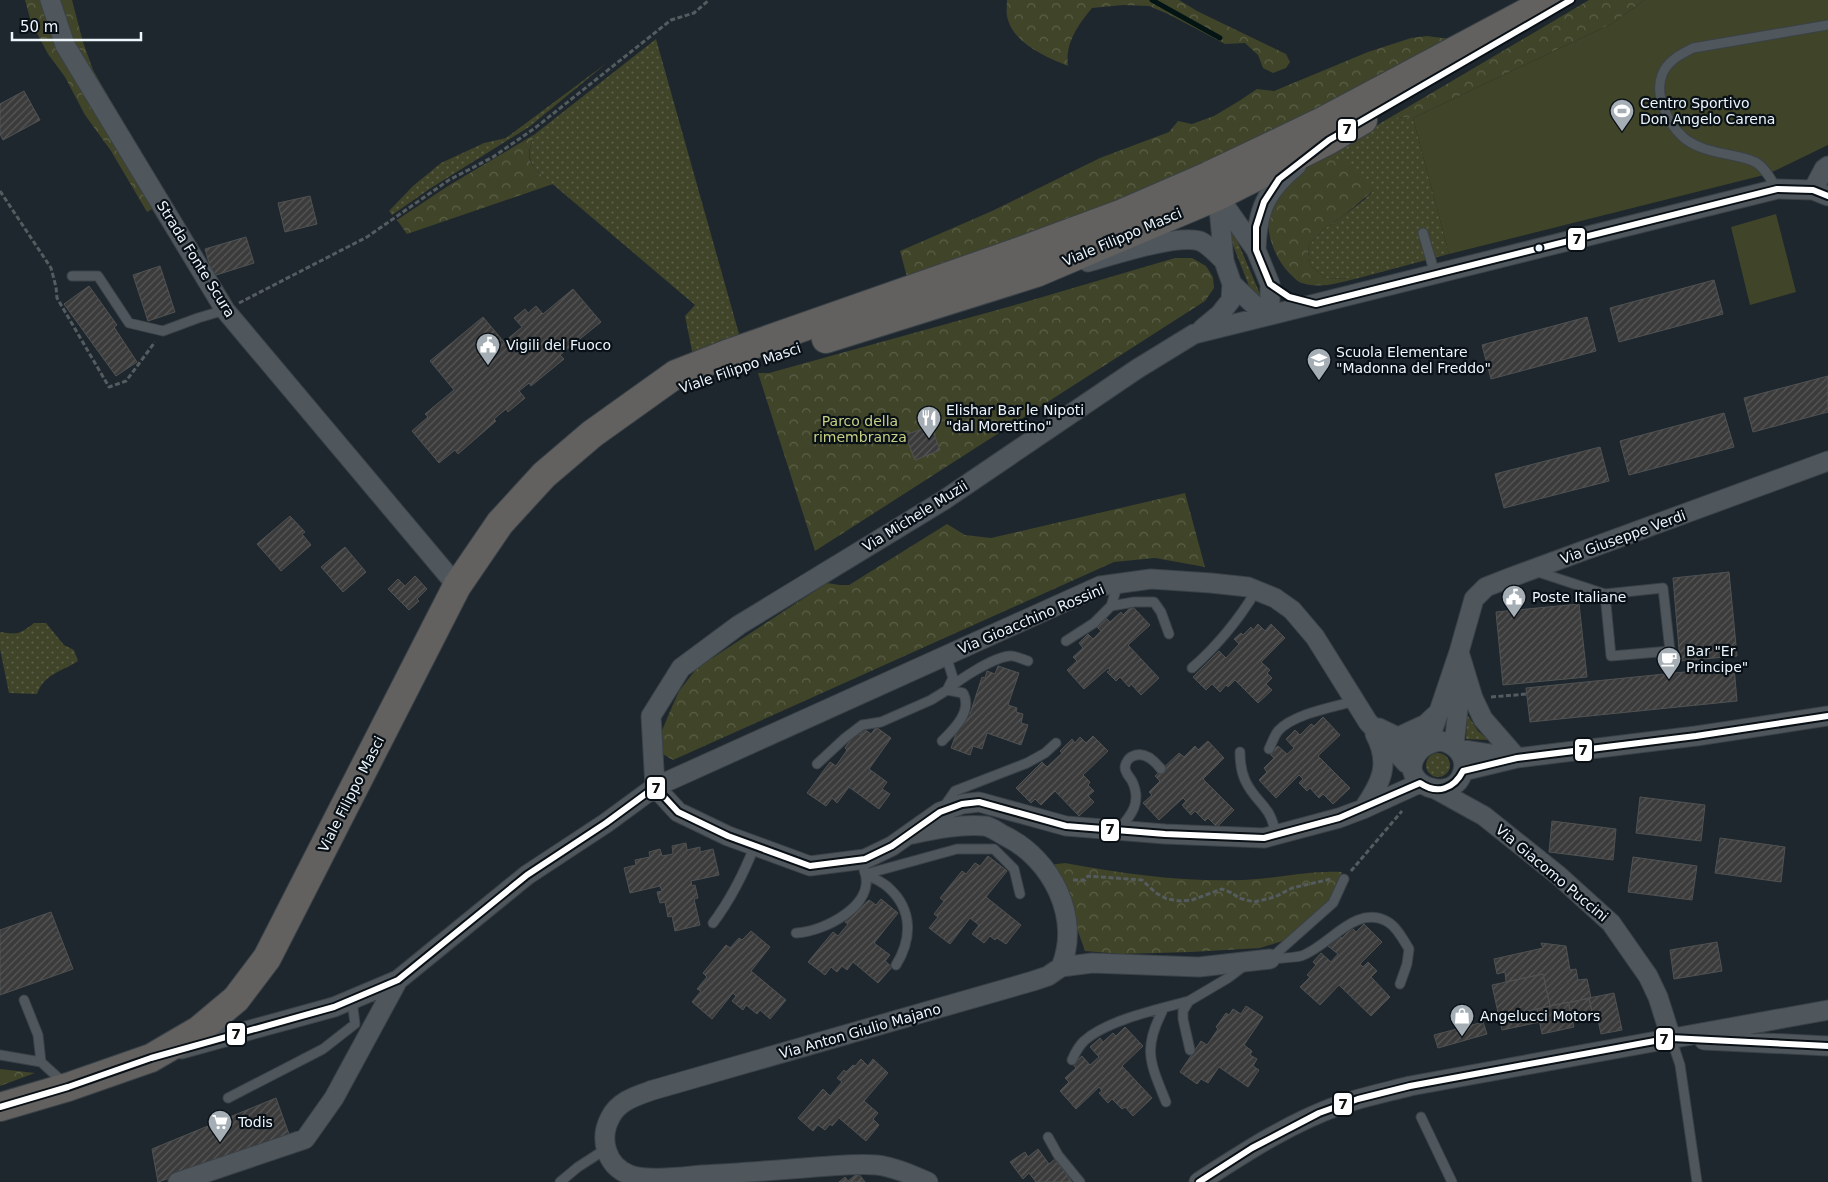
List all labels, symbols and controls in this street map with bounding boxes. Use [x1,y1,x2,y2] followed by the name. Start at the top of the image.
[12,10,141,42] scale bar
[20,18,58,36] text: 50 m
[1640,95,1775,127] place label: Centro Sportivo Don Angelo Carena
[1609,98,1635,132] sports icon: Centro Sportivo Don Angelo Carena
[1337,118,1357,142] line badge: 7
[1342,121,1352,137] text: 7
[154,198,238,320] street label: Strada Fonte Scura
[1060,205,1184,269] street label: Viale Filippo Masci
[1567,227,1586,251] line badge: 7
[1572,231,1582,247] text: 7
[1534,243,1544,253] unlabelled marker
[475,332,501,366] public building icon: Vigili del Fuoco
[506,337,611,353] place label: Vigili del Fuoco
[677,340,803,396] street label: Viale Filippo Masci
[1336,344,1491,376] place label: Scuola Elementare "Madonna del Freddo"
[1306,347,1332,381] school or university icon: Scuola Elementare "Madonna del Freddo"
[946,402,1084,434] place label: Elishar Bar le Nipoti "dal Morettino"
[916,405,942,439] restaurant icon: Elishar Bar le Nipoti "dal Morettino"
[813,413,907,445] park label: Parco della rimembranza
[860,477,970,555] street label: Via Michele Muzii
[1558,507,1688,567] street label: Via Giuseppe Verdi
[956,581,1106,657] street label: Via Gioacchino Rossini
[1501,584,1527,618] public building icon: Poste Italiane
[1532,589,1626,605] place label: Poste Italiane
[1686,643,1748,675] place label: Bar "Er Principe"
[1656,646,1682,680] cafe icon: Bar "Er Principe"
[315,733,387,855] street label: Viale Filippo Masci
[1574,738,1593,762] line badge: 7
[1578,742,1588,758] text: 7
[646,776,666,800] line badge: 7
[651,780,661,796] text: 7
[1100,818,1120,842] line badge: 7
[1105,821,1115,837] text: 7
[1493,821,1611,925] street label: Via Giacomo Puccini
[778,1000,942,1062] street label: Via Anton Giulio Majano
[1449,1003,1475,1037] shop icon: Angelucci Motors
[1480,1008,1600,1024] place label: Angelucci Motors
[226,1022,246,1046] line badge: 7
[231,1026,241,1042] text: 7
[1655,1027,1674,1051] line badge: 7
[1659,1031,1669,1047] text: 7
[1333,1092,1353,1116] line badge: 7
[1338,1096,1348,1112] text: 7
[207,1109,233,1143] supermarket icon: Todis
[237,1114,273,1130] place label: Todis

